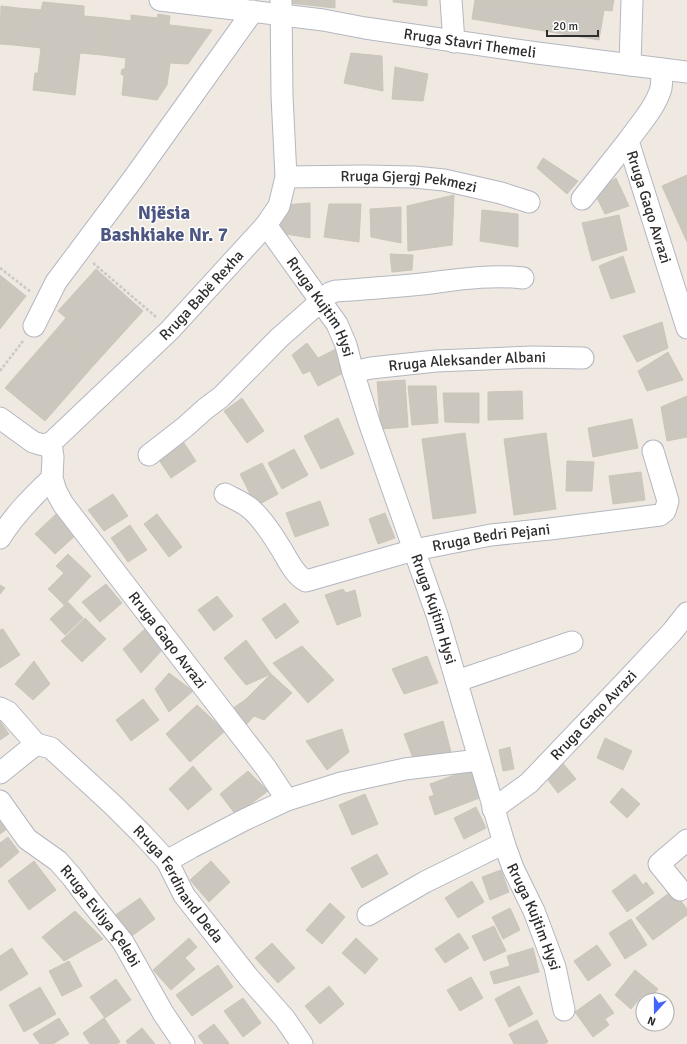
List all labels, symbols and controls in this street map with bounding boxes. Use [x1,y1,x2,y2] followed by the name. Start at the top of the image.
[547,12,598,38] scale bar
[553,19,578,34] text: 20 m
[403,25,537,62] street label: Rruga Stavri Themeli
[623,148,675,266] street label: Rruga Gaqo Avrazi
[340,167,479,196] street label: Rruga Gjergj Pekmezi
[100,201,228,247] district label: Njësia Bashkiake Nr. 7
[156,246,247,344] street label: Rruga Babë Rexha
[283,253,358,359] street label: Rruga Kujtim Hysi
[388,348,546,375] street label: Rruga Aleksander Albani
[431,520,551,555] street label: Rruga Bedri Pejani
[407,551,460,666] street label: Rruga Kujtim Hysi
[125,588,210,692] street label: Rruga Gaqo Avrazi
[547,666,641,764] street label: Rruga Gaqo Avrazi
[129,821,227,947] street label: Rruga Ferdinand Deda
[503,860,564,972] street label: Rruga Kujtim Hysi
[56,861,144,970] street label: Rruga Evliya Çelebi
[635,992,675,1032] north arrow
[646,1013,657,1028] text: N

